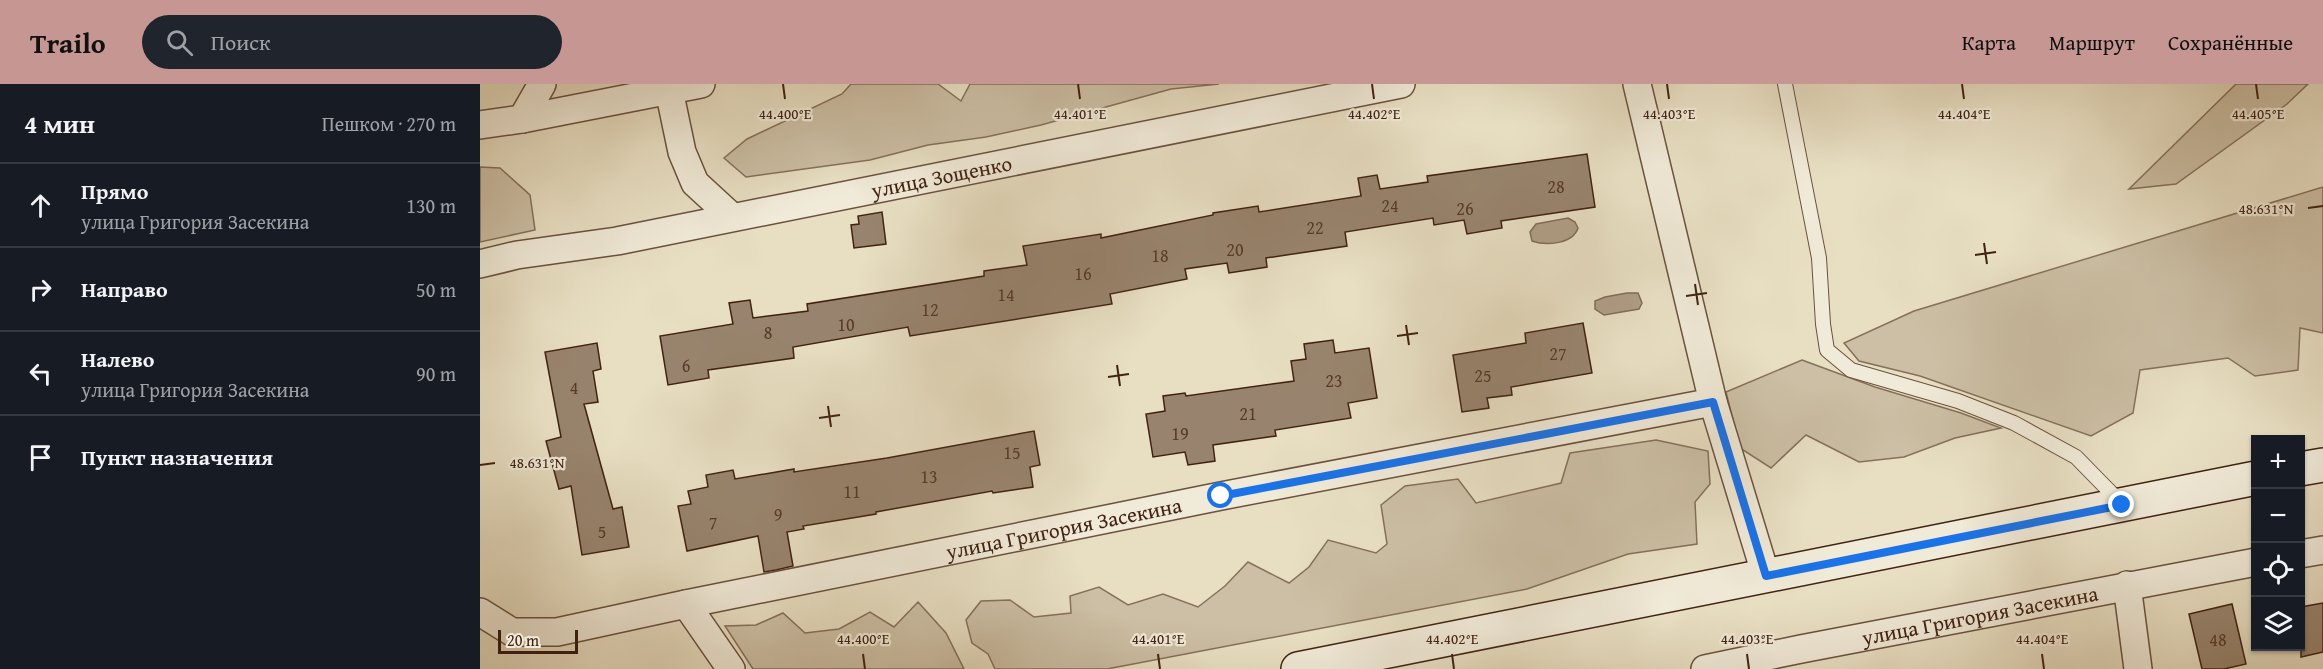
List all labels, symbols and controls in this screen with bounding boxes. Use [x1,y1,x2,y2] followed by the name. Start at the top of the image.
[142,15,562,69] search box
[30,22,106,63] text: Trailo
[163,26,196,59] icon: search
[211,26,271,58] text: Поиск
[1962,27,2016,58] text: Карта
[2049,27,2135,58] text: Маршрут
[2168,27,2293,58] text: Сохранённые
[759,103,812,124] text: 44.400°E
[1054,103,1107,124] text: 44.401°E
[1348,103,1401,124] text: 44.402°E
[1643,103,1696,124] text: 44.403°E
[1938,103,1991,124] text: 44.404°E
[2232,103,2285,124] text: 44.405°E
[24,104,95,143] text: 4 мин
[322,109,456,138] text: Пешком · 270 m
[867,147,1015,205] street label: улица Зощенко
[1547,173,1565,200] house number: 28
[81,175,148,207] text: Прямо
[24,189,57,222] icon: ahead
[406,191,456,220] text: 130 m
[1381,192,1399,219] house number: 24
[1456,195,1474,222] house number: 26
[2239,198,2294,219] text: 48.631°N
[81,207,309,236] text: улица Григория Засекина
[1306,214,1324,241] house number: 22
[1226,236,1244,263] house number: 20
[1151,242,1169,269] house number: 18
[1074,260,1092,287] house number: 16
[24,273,57,306] icon: right
[81,273,168,305] text: Направо
[416,275,456,304] text: 50 m
[997,281,1015,308] house number: 14
[921,296,939,323] house number: 12
[837,311,855,338] house number: 10
[764,319,772,346] house number: 8
[1549,340,1567,367] house number: 27
[81,343,154,375] text: Налево
[682,352,690,379] house number: 6
[24,357,57,390] icon: left
[416,359,456,388] text: 90 m
[1474,362,1492,389] house number: 25
[1325,367,1343,394] house number: 23
[570,374,578,401] house number: 4
[81,375,309,404] text: улица Григория Засекина
[1239,400,1257,427] house number: 21
[1171,420,1189,447] house number: 19
[2251,435,2305,651] map controls
[2251,435,2305,489] button: +
[1003,439,1021,466] house number: 15
[24,441,57,474] icon: arrive
[81,441,273,473] text: Пункт назначения
[510,452,565,473] text: 48.631°N
[920,463,938,490] house number: 13
[843,478,861,505] house number: 11
[1207,482,1233,508] route start
[942,489,1184,567] street label: улица Григория Засекина
[2251,489,2305,543] button: −
[2108,491,2134,517] route end
[774,501,782,528] house number: 9
[709,509,717,536] house number: 7
[598,518,606,545] house number: 5
[2251,543,2305,597] button: locate
[1858,577,2100,653] street label: улица Григория Засекина
[2251,597,2305,651] button: layers
[2209,626,2227,653] house number: 48
[498,627,578,654] scale bar
[507,628,539,652] text: 20 m
[837,628,890,649] text: 44.400°E
[1132,628,1185,649] text: 44.401°E
[1426,628,1479,649] text: 44.402°E
[1721,628,1774,649] text: 44.403°E
[2016,628,2069,649] text: 44.404°E

